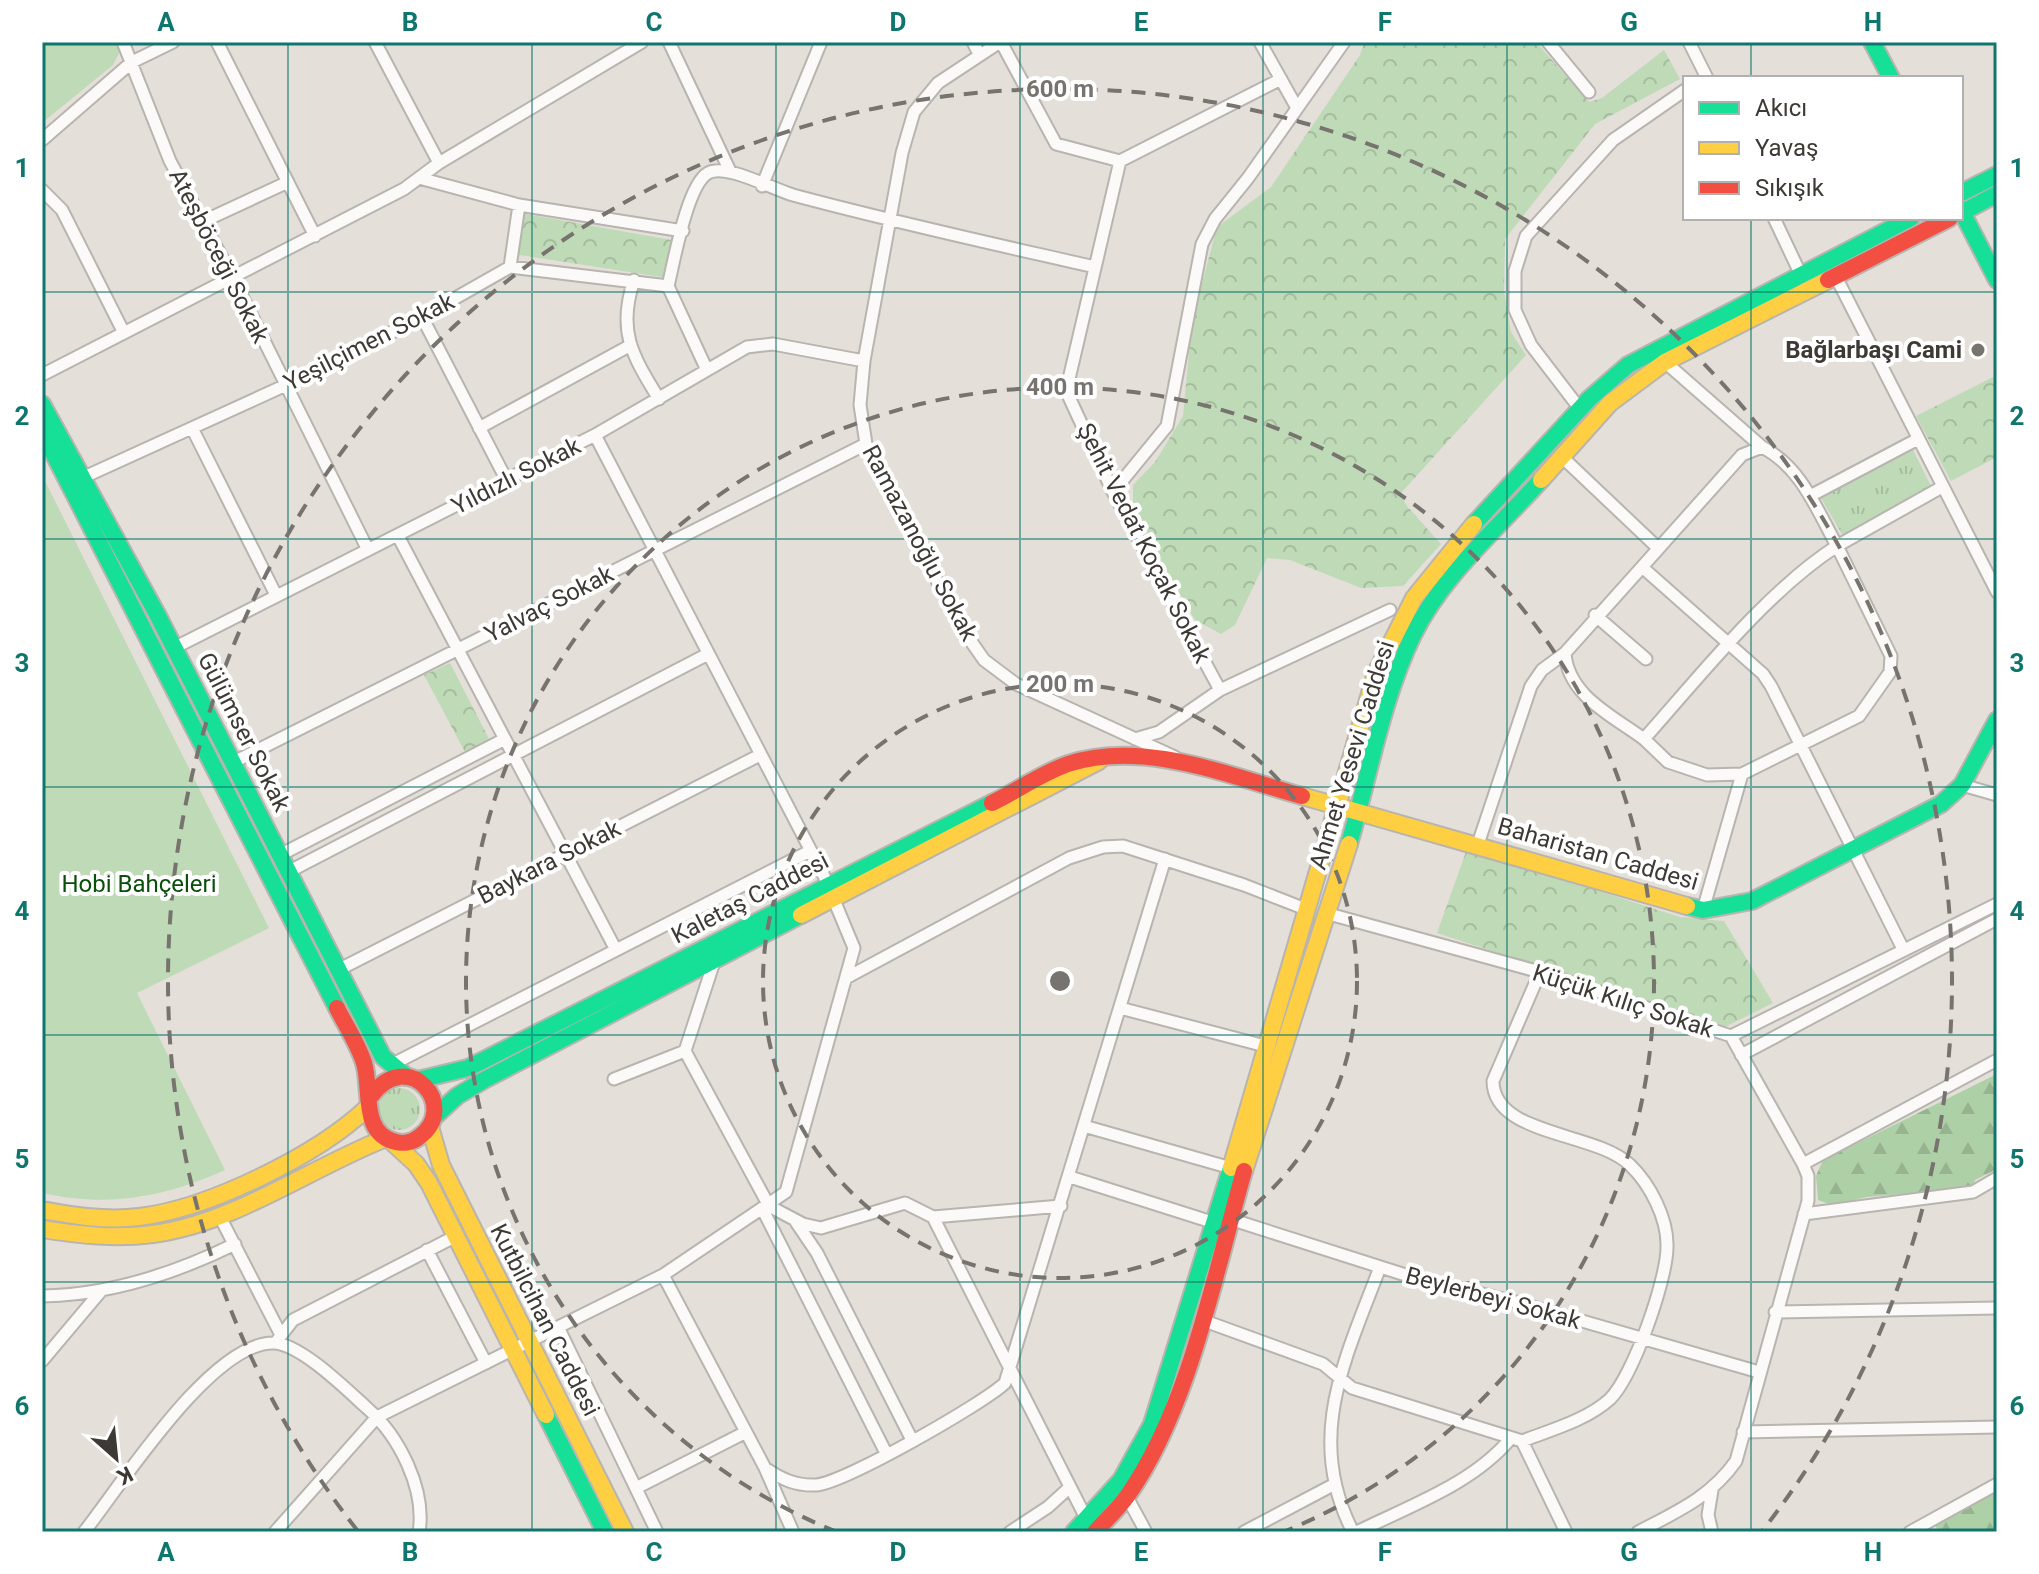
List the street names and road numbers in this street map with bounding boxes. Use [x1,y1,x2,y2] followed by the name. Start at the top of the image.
[163,164,275,348] street label: Ateşböceği Sokak
[279,287,459,397] street label: Yeşilçimen Sokak
[1071,418,1217,668] street label: Şehit Vedat Koçak Sokak
[447,431,586,520] street label: Yıldızlı Sokak
[857,440,984,646] street label: Ramazanoğlu Sokak
[480,559,619,648] street label: Yalvaç Sokak
[1304,637,1400,873] street label: Ahmet Yesevi Caddesi
[192,648,296,817] street label: Gülümser Sokak
[1494,812,1702,896] street label: Baharistan Caddesi
[473,814,626,910] street label: Baykara Sokak
[667,846,833,950] street label: Kaletaş Caddesi
[1529,959,1718,1044] street label: Küçük Kılıç Sokak
[484,1219,606,1421] street label: Kutbilcihan Caddesi
[1402,1261,1584,1335] street label: Beylerbeyi Sokak

